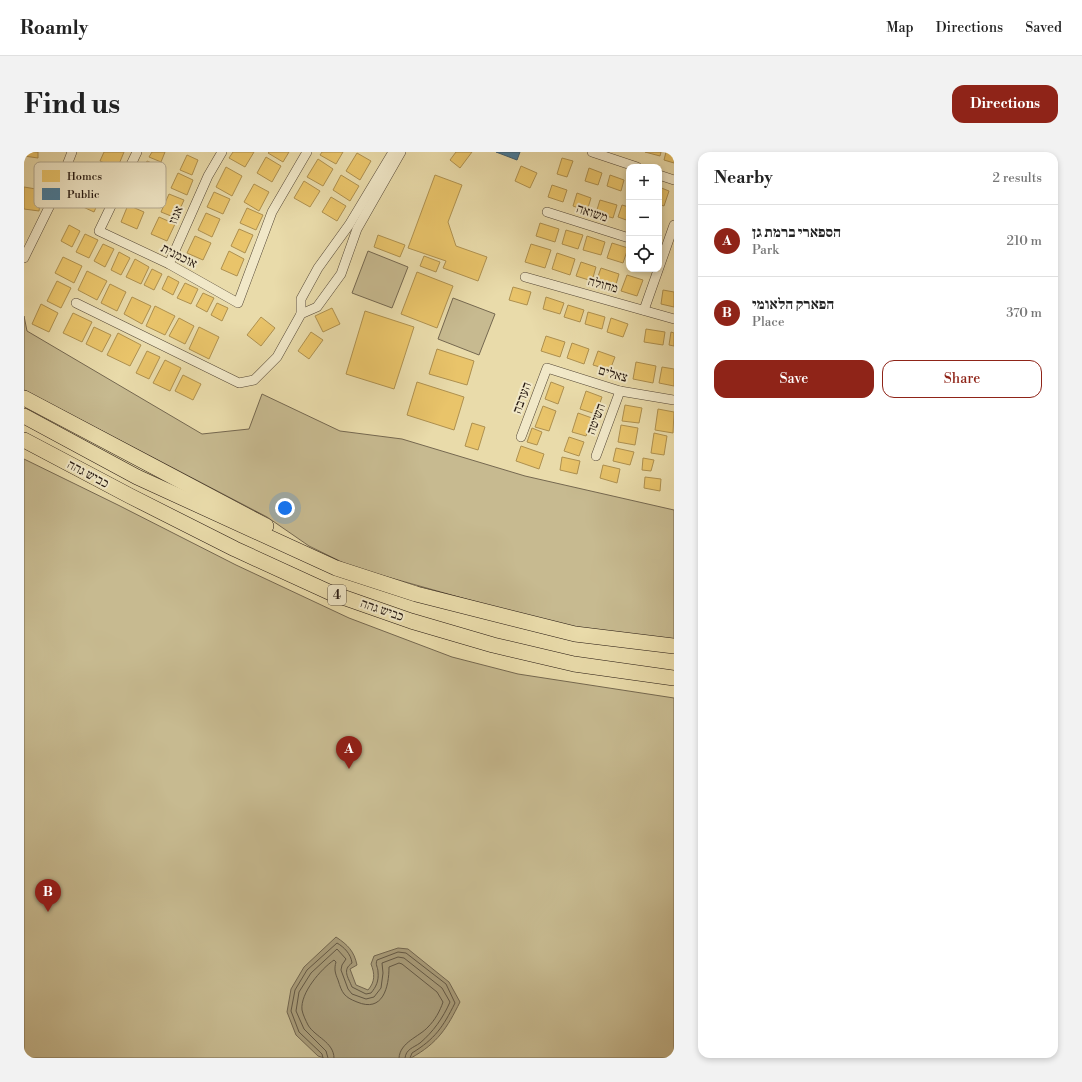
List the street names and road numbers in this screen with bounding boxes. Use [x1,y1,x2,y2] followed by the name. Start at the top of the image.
[574,200,610,226] street label: משואה
[165,203,187,227] street label: אגוז
[158,240,200,272] street label: אוכמנית
[586,273,620,297] street label: מחולה
[596,362,630,386] street label: צאלים
[509,380,535,416] street label: הערבה
[583,401,609,437] street label: השיטה
[64,456,112,492] street label: כביש גהה
[328,585,346,605] road number: 4
[358,595,406,625] street label: כביש גהה

